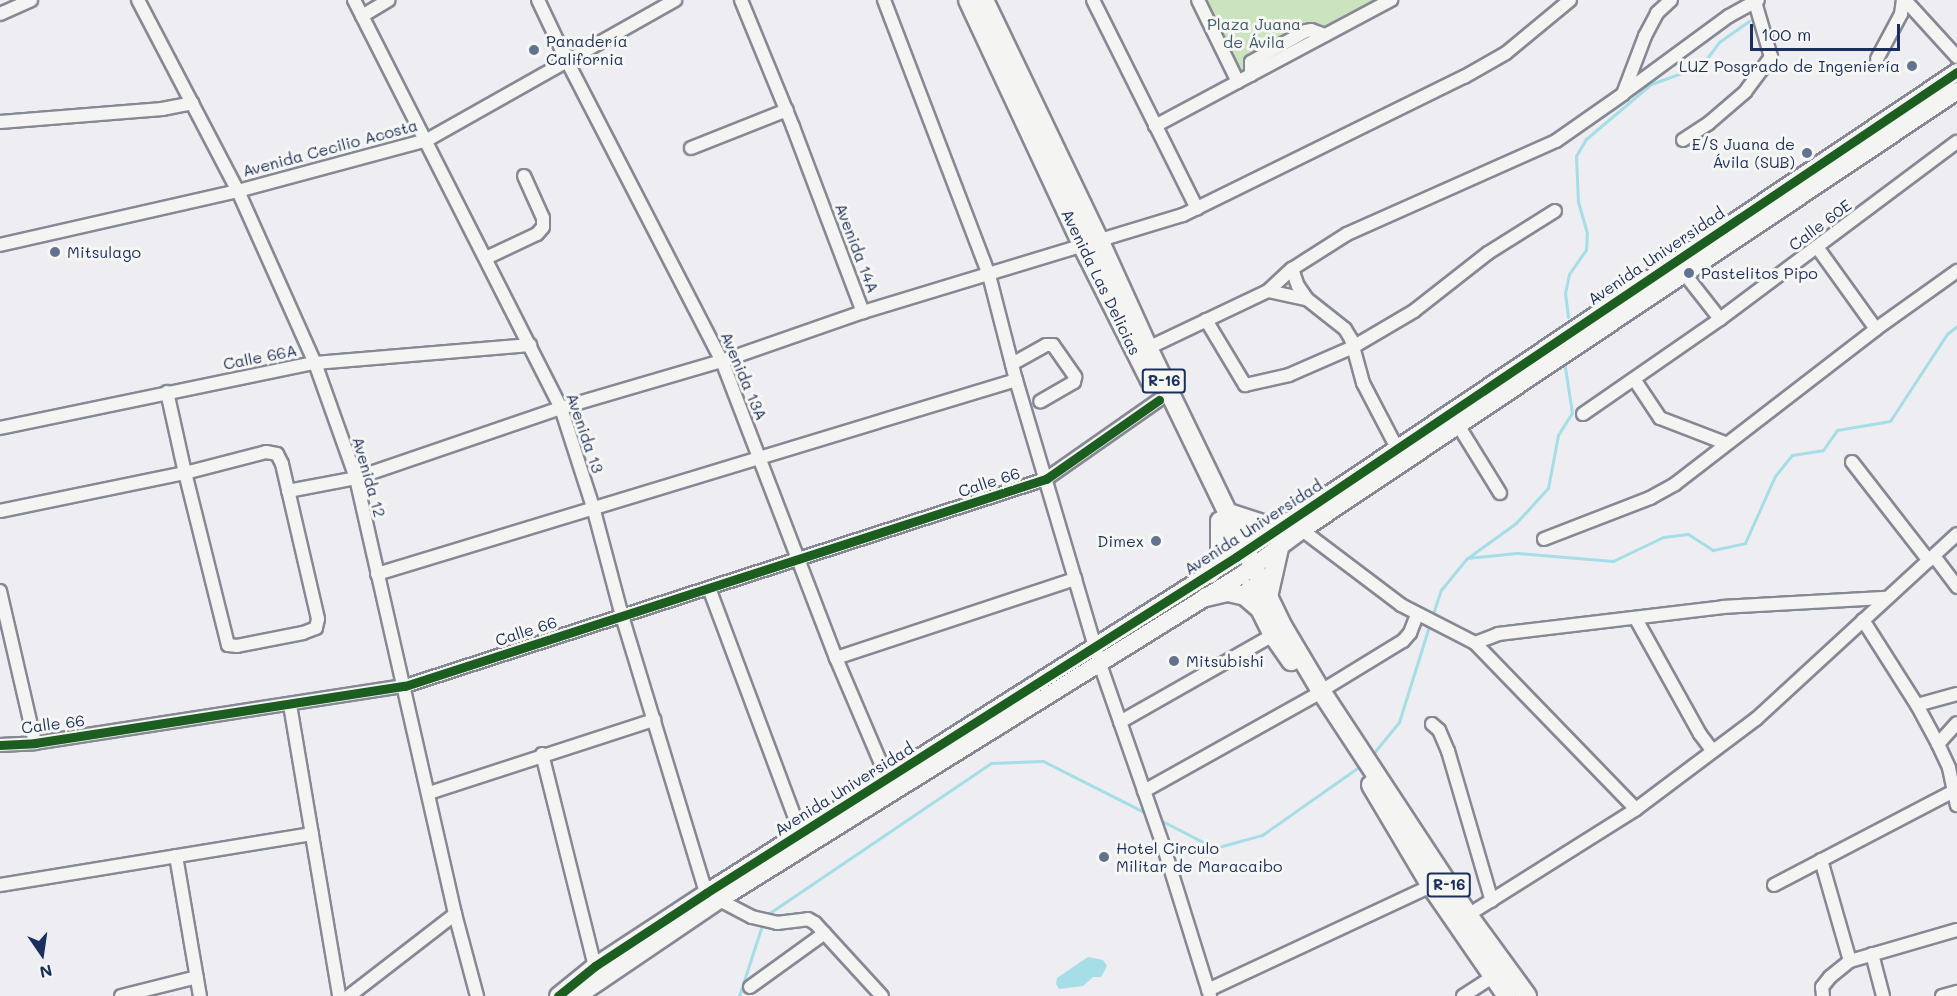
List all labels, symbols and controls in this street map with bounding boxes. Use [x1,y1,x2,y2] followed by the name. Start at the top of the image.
[1753,12,1903,50] scale bar
[1207,14,1301,52] park label: Plaza Juana de Ávila
[1761,22,1811,46] text: 100 m
[546,31,628,69] place label: Panadería California
[527,43,541,57] marker: Panadería California
[1679,56,1900,76] place label: LUZ Posgrado de Ingeniería
[1905,59,1919,73] marker: LUZ Posgrado de Ingeniería
[240,115,420,181] street label: Avenida Cecilio Acosta
[1692,134,1795,172] place label: E/S Juana de Ávila (SUB)
[1800,146,1814,160] marker: E/S Juana de Ávila (SUB)
[1785,195,1855,255] street label: Calle 60E
[831,200,883,296] street label: Avenida 14A
[1584,203,1728,309] street label: Avenida Universidad
[1057,206,1145,358] street label: Avenida Las Delicias
[67,242,141,262] place label: Mitsulago
[48,245,62,259] marker: Mitsulago
[1701,263,1818,283] place label: Pastelitos Pipo
[1682,266,1696,280] marker: Pastelitos Pipo
[717,329,771,423] street label: Avenida 13A
[221,340,299,374] street label: Calle 66A
[1142,369,1186,393] road number: R-16
[562,390,608,476] street label: Avenida 13
[348,435,390,519] street label: Avenida 12
[956,463,1022,501] street label: Calle 66
[1180,475,1326,579] street label: Avenida Universidad
[1097,531,1144,551] place label: Dimex
[1149,534,1163,548] marker: Dimex
[493,612,559,650] street label: Calle 66
[1186,651,1264,671] place label: Mitsubishi
[1167,654,1181,668] marker: Mitsubishi
[20,711,86,737] street label: Calle 66
[771,738,917,840] street label: Avenida Universidad
[1116,838,1283,876] place label: Hotel Circulo Militar de Maracaibo
[1097,850,1111,864] marker: Hotel Circulo Militar de Maracaibo
[1426,873,1472,897] road number: R-16
[12,924,72,984] north arrow
[38,960,54,984] text: N

